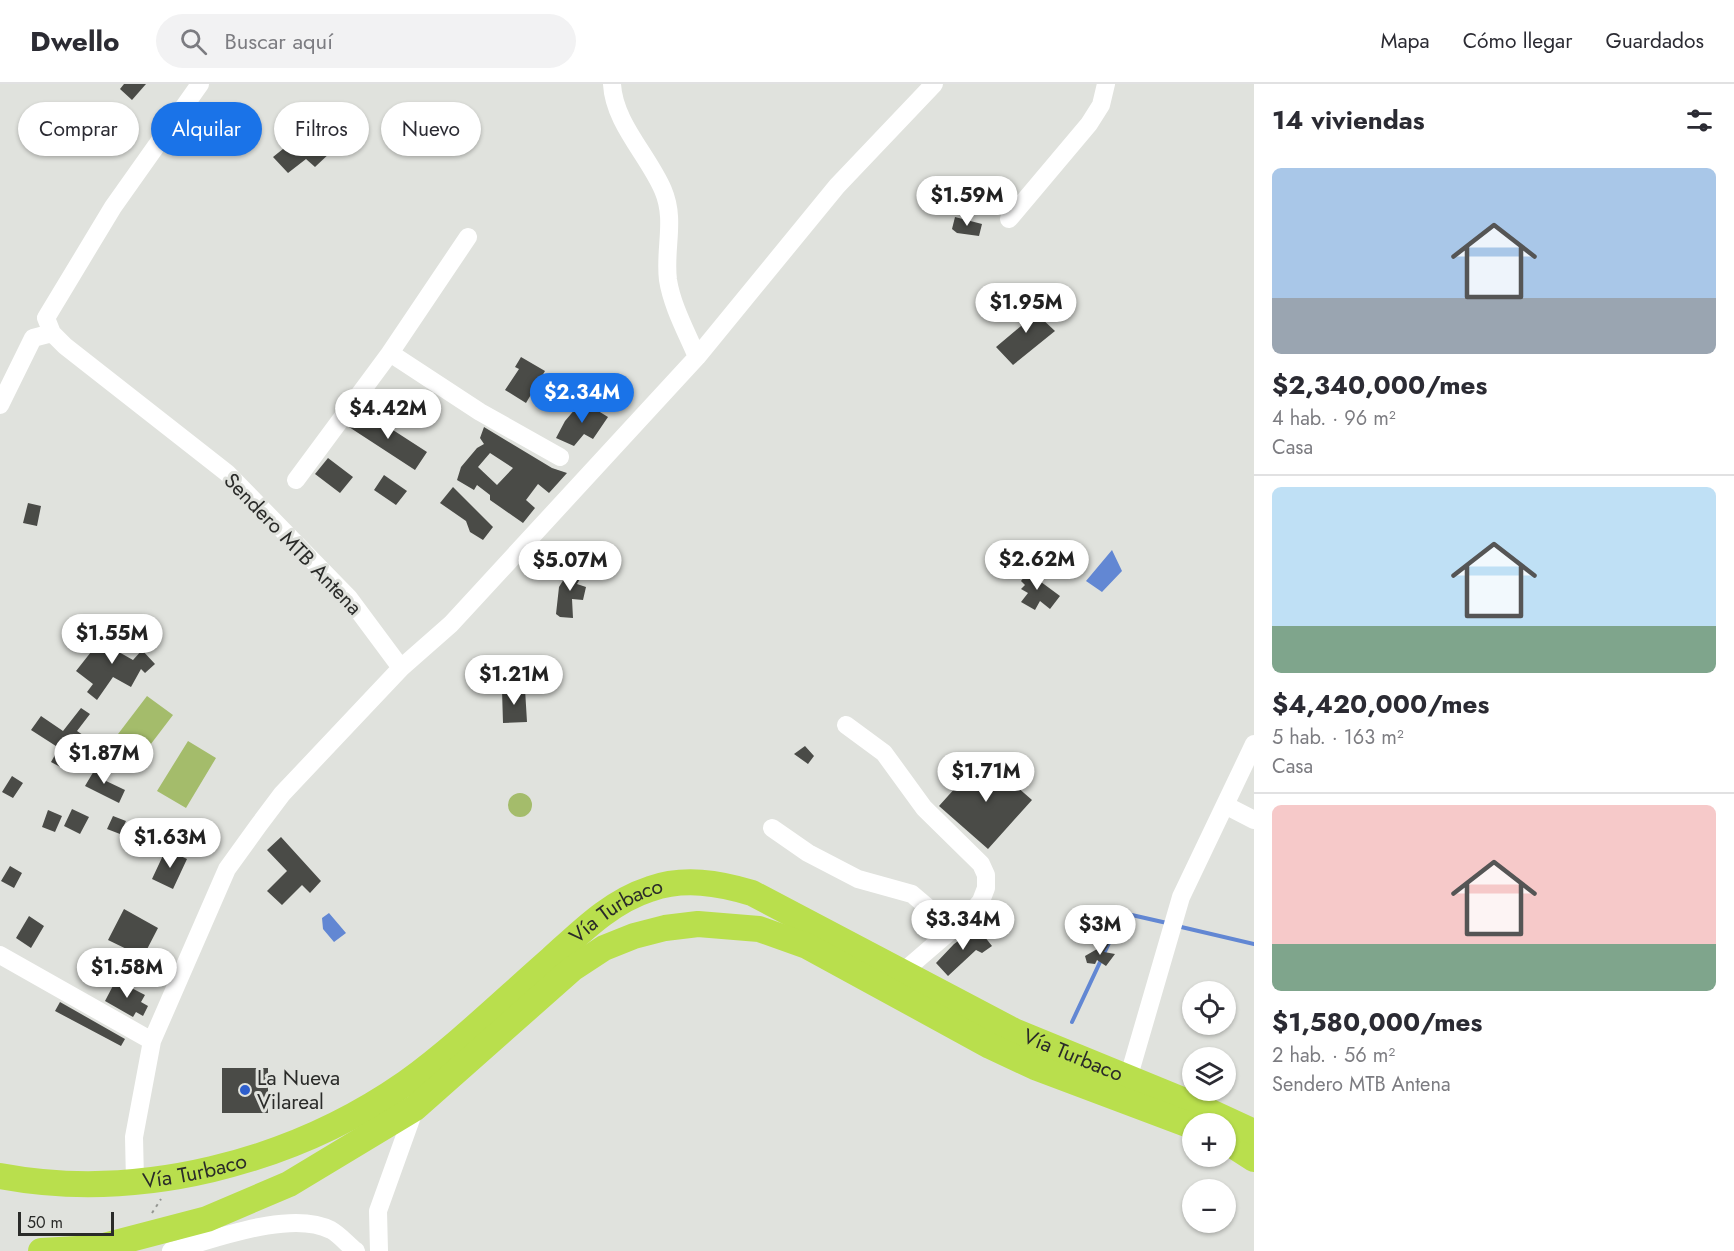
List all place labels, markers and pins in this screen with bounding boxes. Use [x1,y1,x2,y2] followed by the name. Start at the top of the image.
[918,176,1016,227] pin: $1.59M
[977,283,1075,334] pin: $1.95M
[533,373,631,424] pin: $2.34M
[339,389,437,440] pin: $4.42M
[988,540,1086,591] pin: $2.62M
[521,541,619,592] pin: $5.07M
[63,614,161,665] pin: $1.55M
[465,655,563,706] pin: $1.21M
[55,734,153,785] pin: $1.87M
[937,752,1035,803] pin: $1.71M
[121,818,219,869] pin: $1.63M
[914,900,1012,951] pin: $3.34M
[1071,905,1129,956] pin: $3M
[78,948,176,999] pin: $1.58M
[257,1063,340,1117] place label: La Nueva Vilareal
[238,1083,252,1097] marker: La Nueva Vilareal

